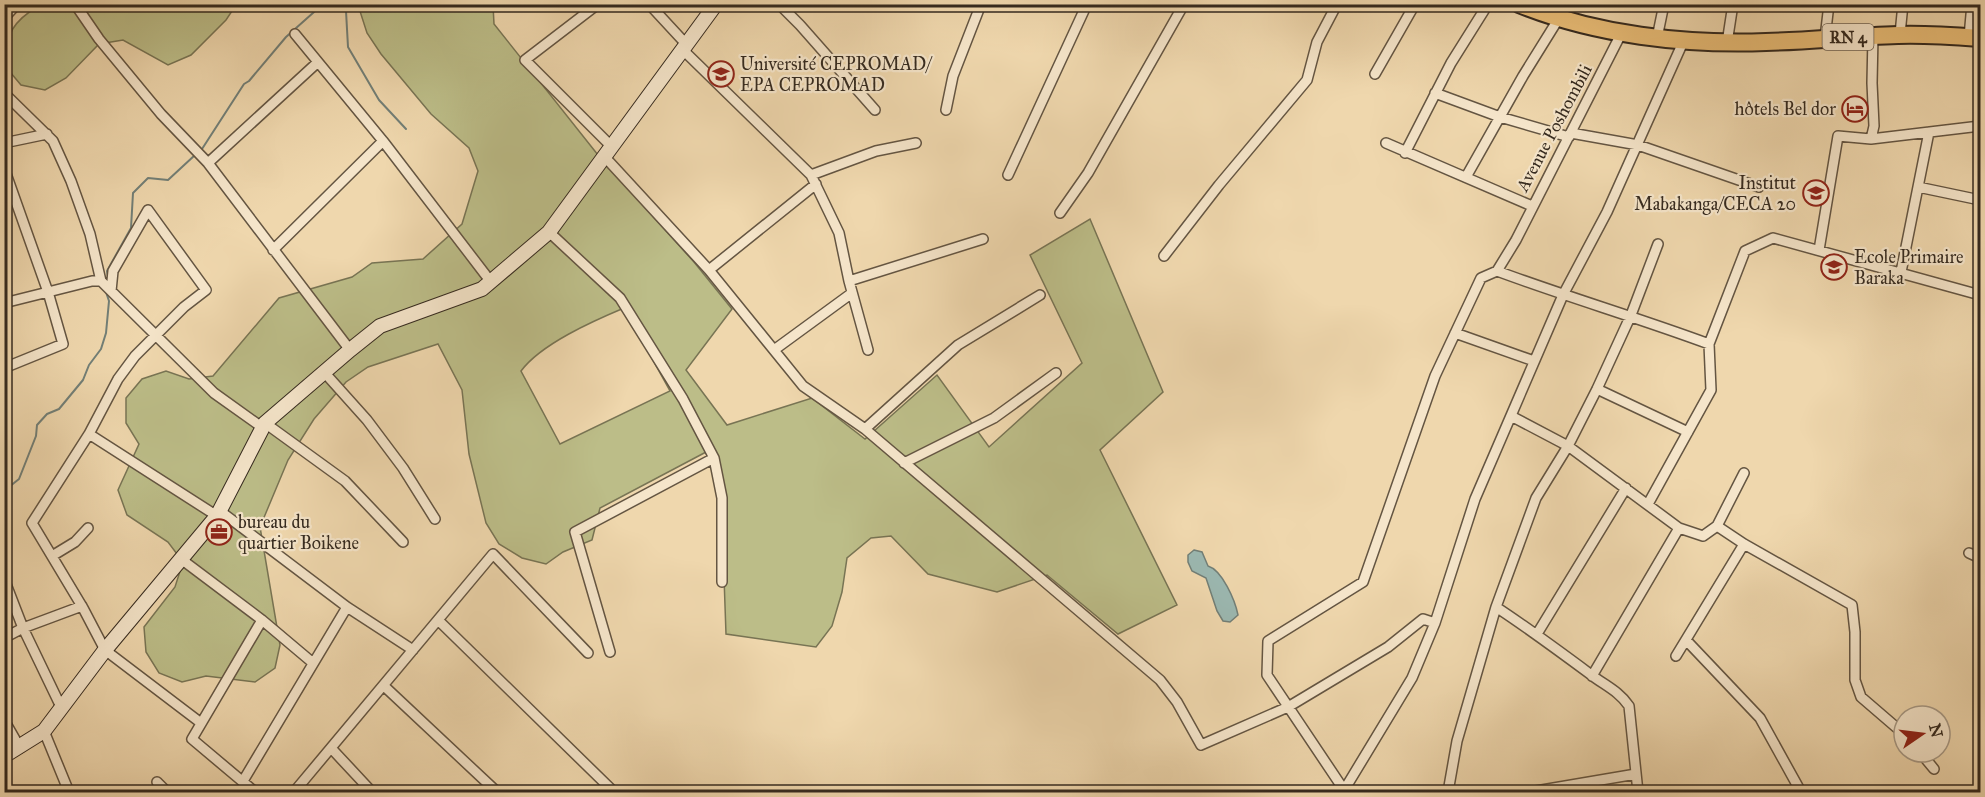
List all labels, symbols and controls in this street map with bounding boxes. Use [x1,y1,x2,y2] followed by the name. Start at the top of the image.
[1822,24,1874,50] road number: RN 4
[740,53,933,96] place label: Université CEPROMAD/ EPA CEPROMAD
[706,59,736,89] school or university icon: Université CEPROMAD/ EPA CEPROMAD
[1511,60,1597,196] street label: Avenue Poshombili
[1840,94,1870,124] hotel icon: hôtels Bel dor
[1735,98,1836,120] place label: hôtels Bel dor
[1634,172,1797,216] place label: Institut Mabakanga/CECA 20
[1801,178,1831,208] school or university icon: Institut Mabakanga/CECA 20
[1854,246,1964,289] place label: Ecole Primaire Baraka
[1819,252,1849,282] school or university icon: Ecole Primaire Baraka
[238,511,359,555] place label: bureau du quartier Boikene
[204,517,234,547] office icon: bureau du quartier Boikene
[1892,704,1952,764] north arrow
[1925,722,1947,740] text: N

